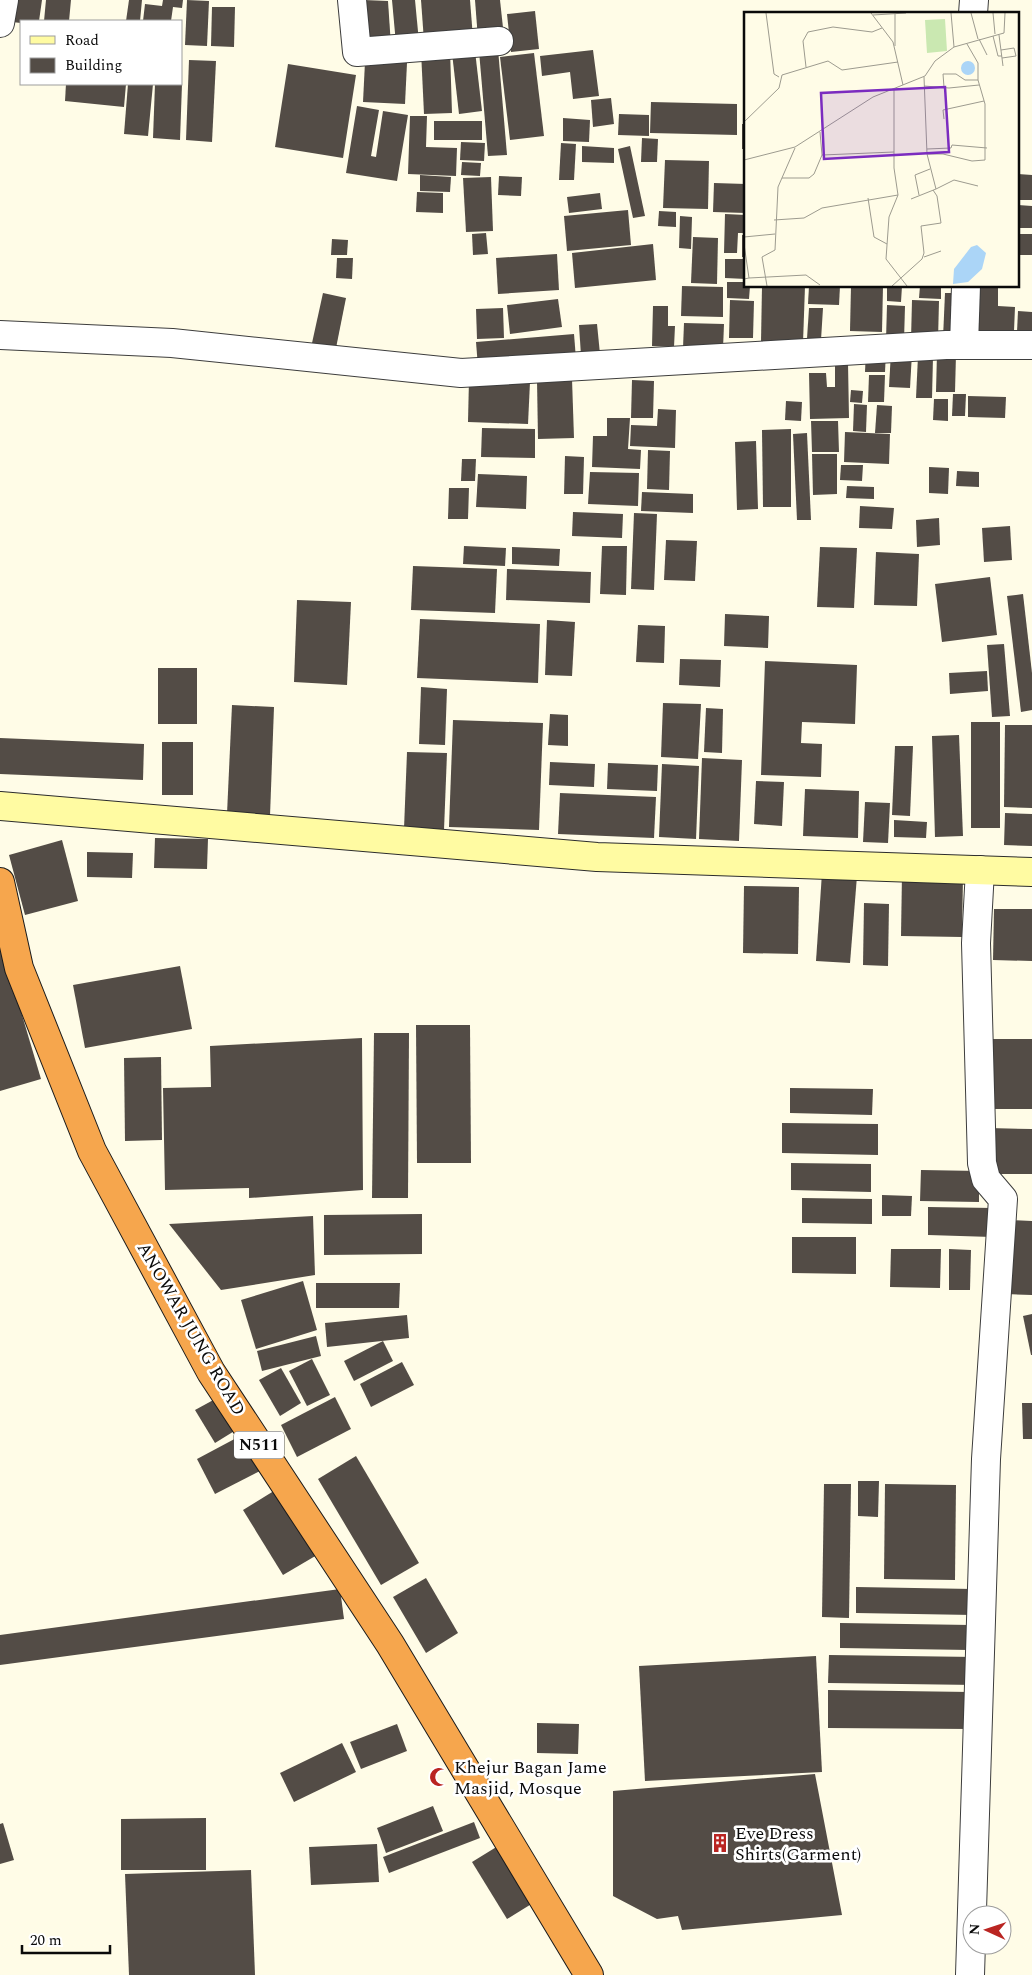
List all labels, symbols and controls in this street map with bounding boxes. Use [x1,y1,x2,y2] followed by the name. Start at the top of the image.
[744,12,1020,288] inset map
[20,20,182,85] legend
[65,29,99,52] text: Road
[65,54,122,77] text: Building
[130,1237,252,1421] street label: ANOWAR JUNG ROAD
[234,1432,284,1458] road number: N511
[454,1754,607,1802] place label: Khejur Bagan Jame Masjid, Mosque
[428,1766,450,1788] mosque icon: Khejur Bagan Jame Masjid, Mosque
[735,1820,861,1868] place label: Eve Dress Shirts(Garment)
[709,1832,731,1854] building icon: Eve Dress Shirts(Garment)
[962,1905,1012,1955] north arrow
[22,1922,110,1954] scale bar
[964,1923,985,1936] text: N
[30,1929,62,1952] text: 20 m

